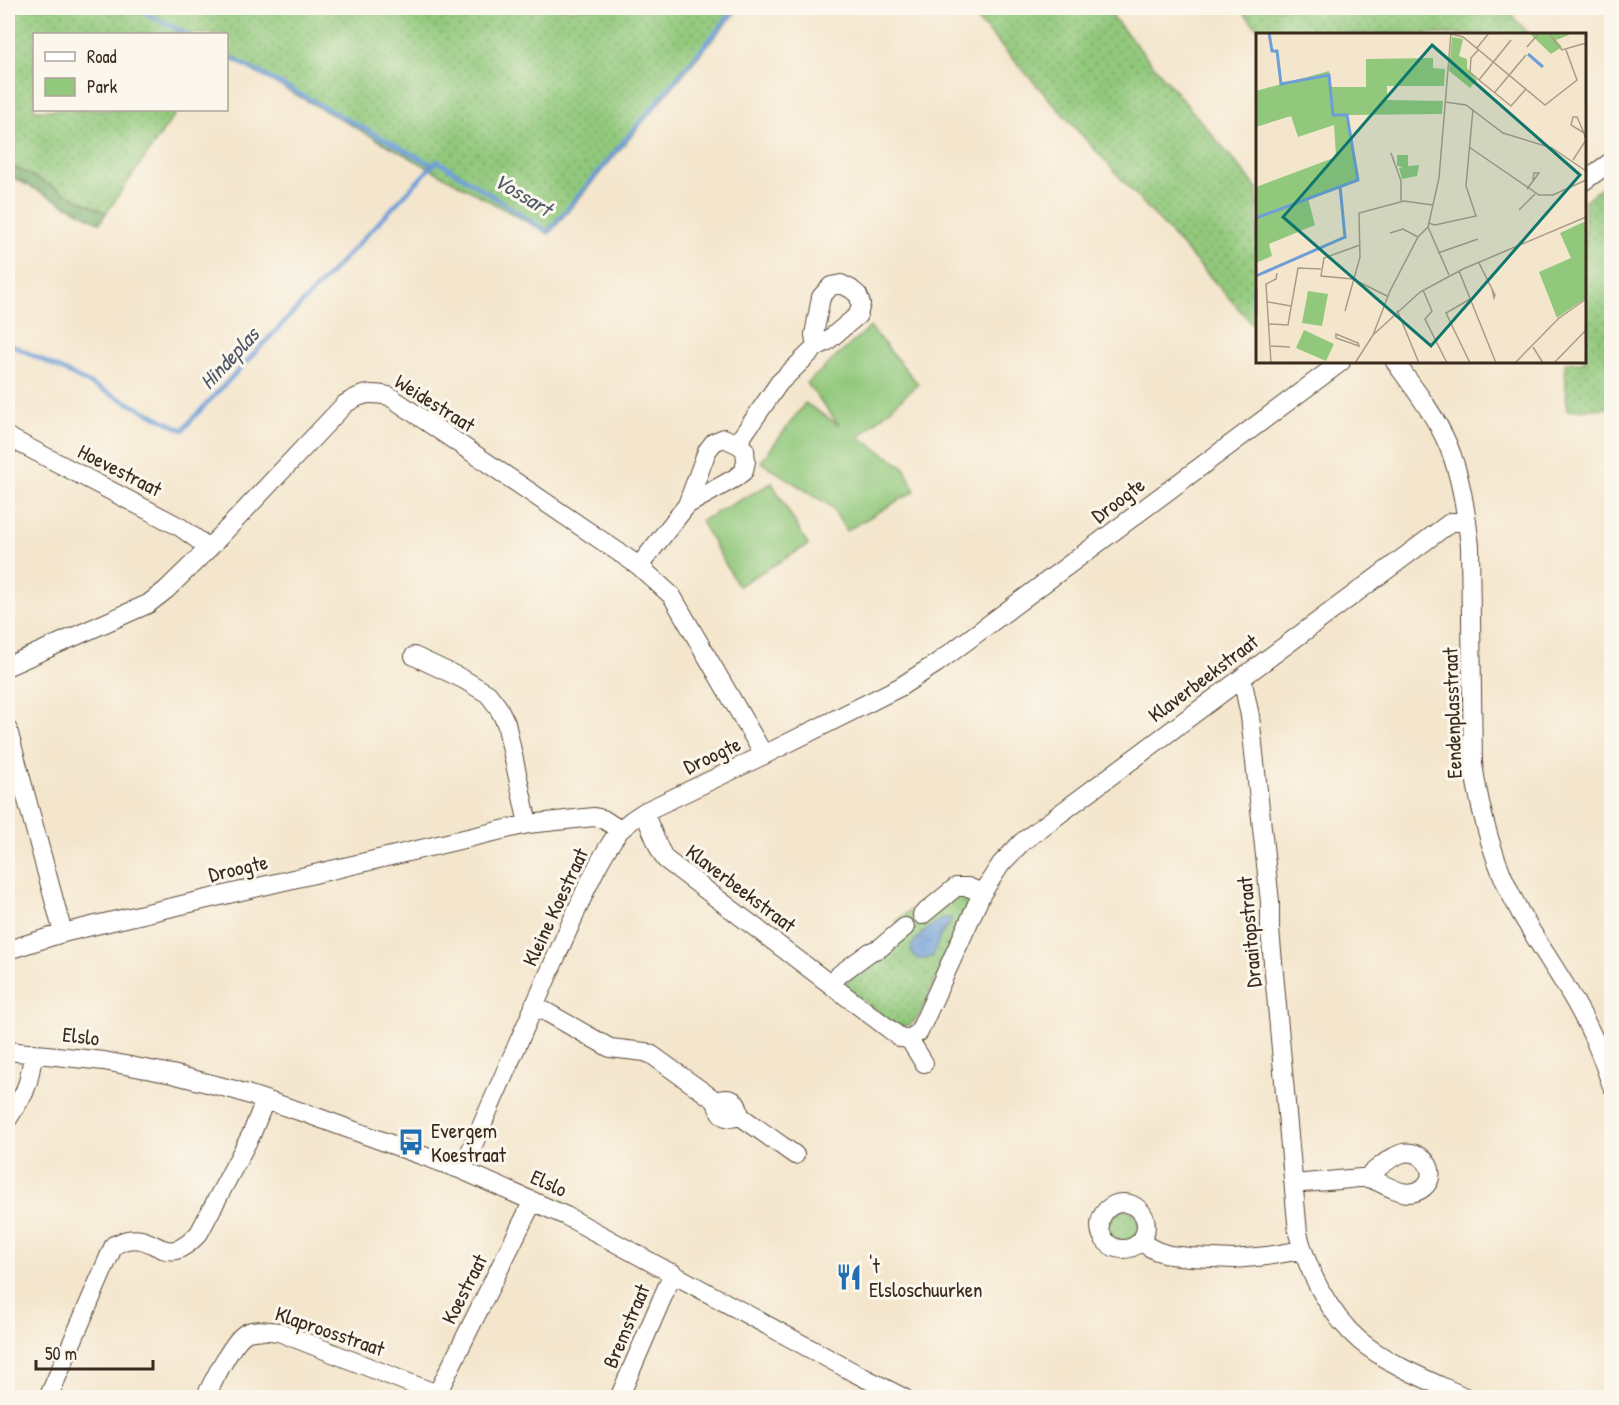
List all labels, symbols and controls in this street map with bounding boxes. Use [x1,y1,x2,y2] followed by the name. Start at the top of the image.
[33,33,228,111] legend
[1256,33,1586,363] inset map
[87,44,117,69] text: Road
[87,74,118,99] text: Park
[488,165,561,225] water label: Vossart
[192,319,267,396] water label: Hindeplas
[389,367,481,439] street label: Weidestraat
[73,437,168,504] street label: Hoevestraat
[1085,470,1151,530] street label: Droogte
[1142,627,1265,729] street label: Klaverbeekstraat
[1435,646,1469,779] street label: Eendenplasstraat
[679,729,745,781] street label: Droogte
[680,837,803,939] street label: Klaverbeekstraat
[515,843,595,971] street label: Kleine Koestraat
[206,847,270,889] street label: Droogte
[1230,875,1268,989] street label: Draaitopstraat
[61,1019,101,1053] street label: Elslo
[431,1116,507,1169] place label: Evergem Koestraat
[396,1127,426,1157] bus stop icon: Evergem Koestraat
[526,1162,572,1204] street label: Elslo
[434,1248,494,1329] street label: Koestraat
[869,1251,983,1304] place label: 't Elsloschuurken
[834,1262,864,1292] restaurant icon: 't Elsloschuurken
[595,1279,657,1372] street label: Bremstraat
[271,1299,389,1364] street label: Klaproosstraat
[36,1333,153,1371] scale bar
[45,1341,77,1366] text: 50 m

